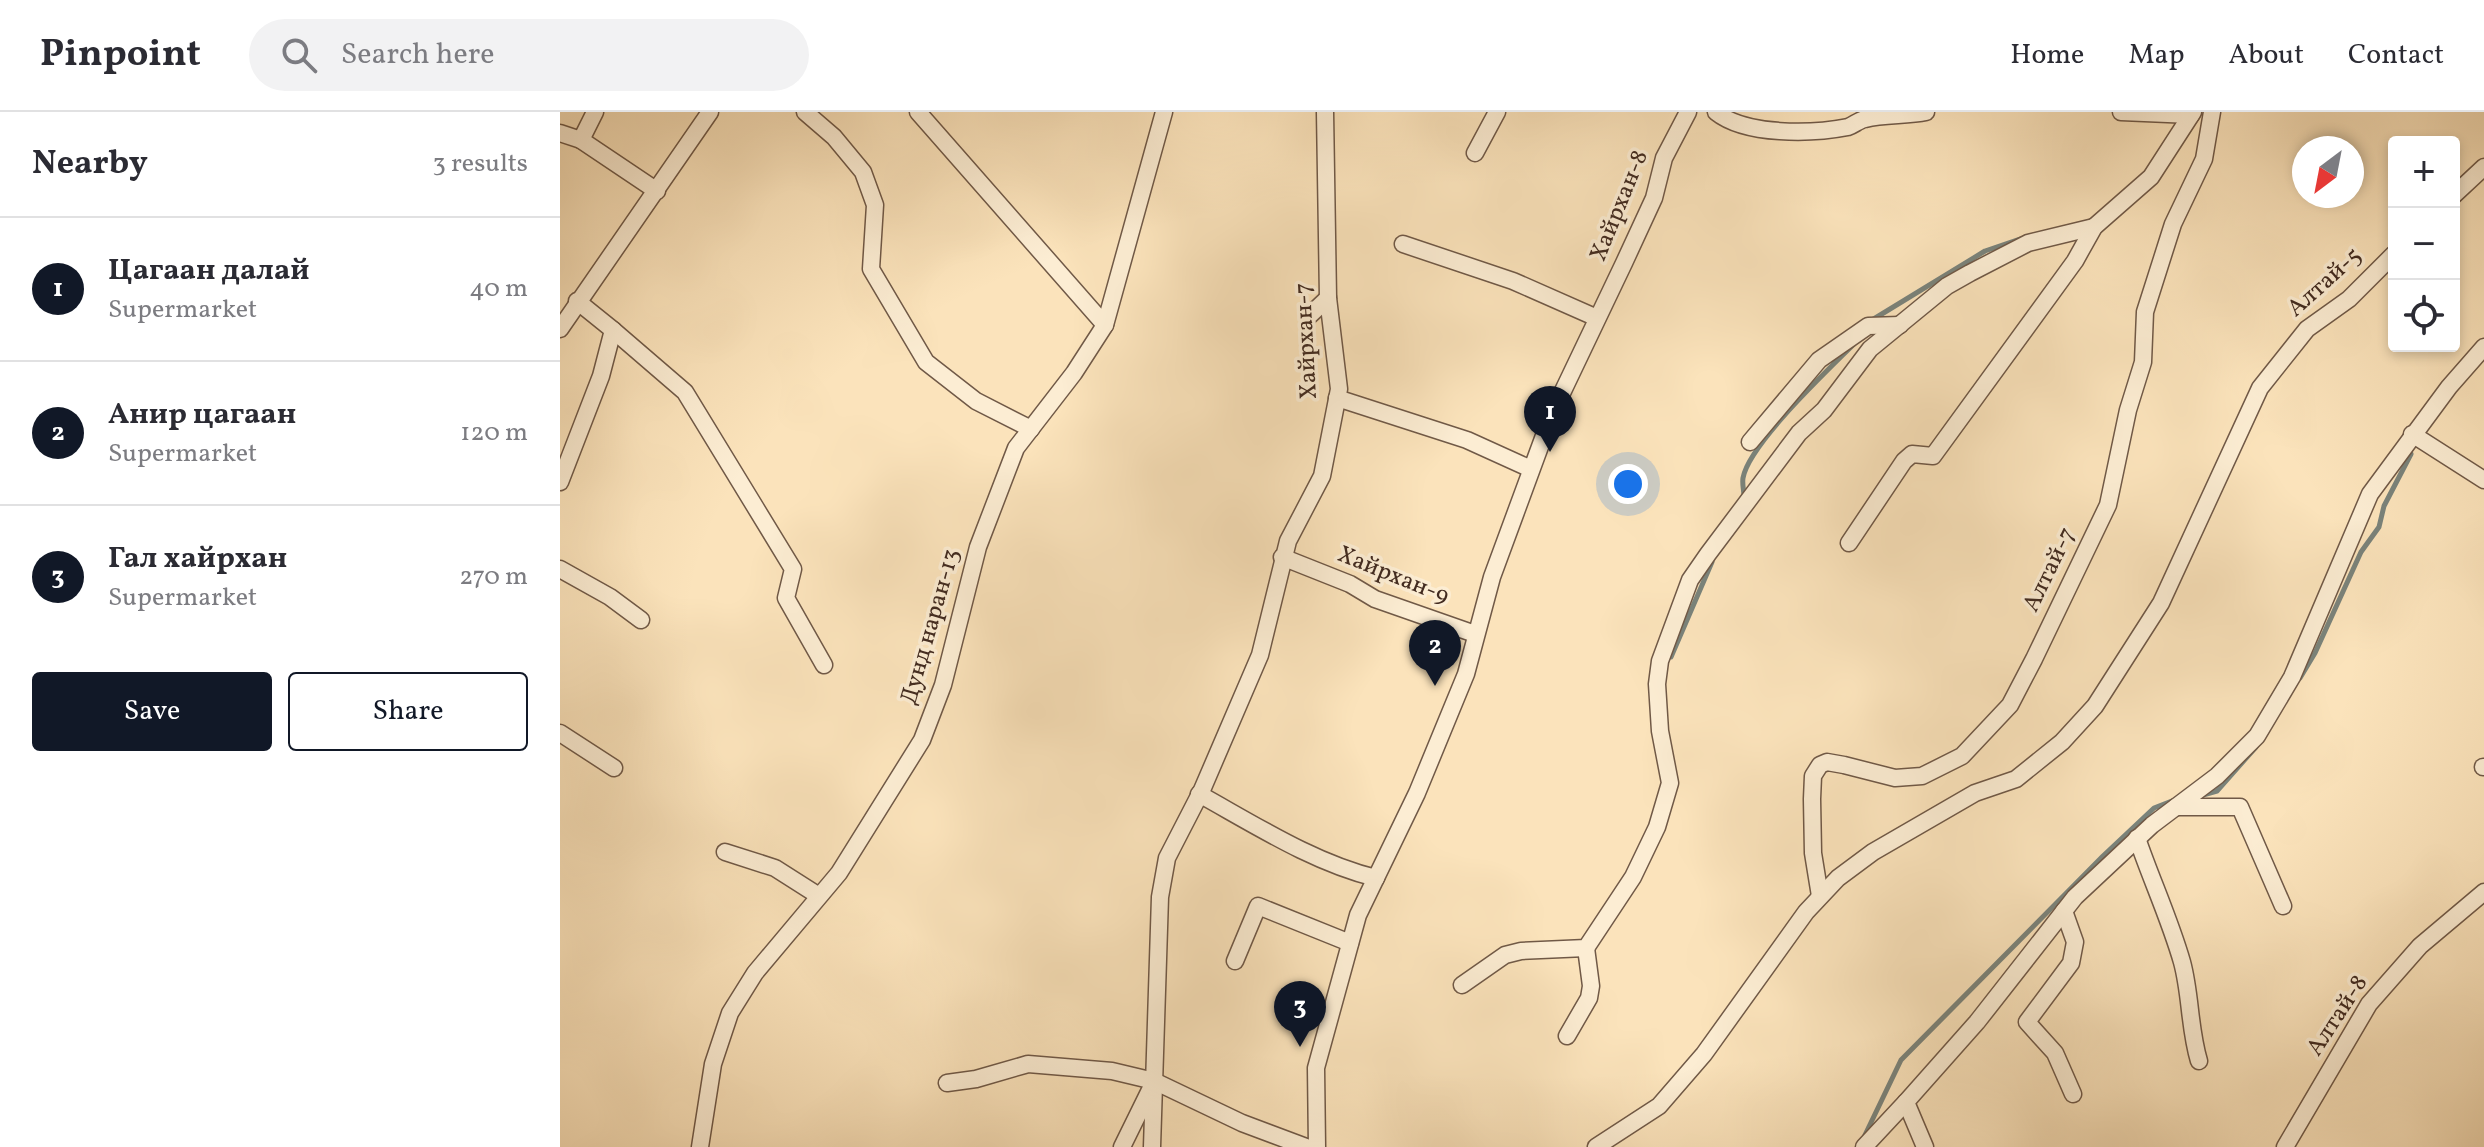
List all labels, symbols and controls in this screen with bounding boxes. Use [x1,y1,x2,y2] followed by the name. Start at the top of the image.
[249,19,809,91] search box
[40,29,201,82] text: Pinpoint
[277,33,321,77] icon: search
[341,34,494,76] text: Search here
[2010,36,2084,75] text: Home
[2128,36,2184,75] text: Map
[2228,36,2304,75] text: About
[2348,36,2444,75] text: Contact
[2292,136,2364,208] north arrow
[2388,136,2460,352] map controls
[2388,136,2460,208] button: +
[32,141,148,188] text: Nearby
[1582,145,1658,267] street label: Хайрхан-8
[432,146,528,182] text: 3 results
[2388,208,2460,280] button: −
[2280,240,2370,326] street label: Алтай-5
[108,250,310,292] text: Цагаан далай
[53,271,63,307] text: 1
[469,271,528,307] text: 40 m
[2388,280,2460,352] button: locate
[1287,282,1327,400] street label: Хайрхан-7
[108,292,257,328] text: Supermarket
[1524,386,1576,452] pin: 1
[108,394,296,436] text: Анир цагаан
[51,415,65,451] text: 2
[460,415,528,451] text: 120 m
[108,436,257,472] text: Supermarket
[1608,464,1648,504] your location
[2015,522,2085,618] street label: Алтай-7
[108,538,287,580] text: Гал хайрхан
[1332,538,1454,614] street label: Хайрхан-9
[893,545,969,709] street label: Дунд наран-13
[51,559,65,595] text: 3
[459,559,528,595] text: 270 m
[108,580,257,616] text: Supermarket
[1409,620,1461,686] pin: 2
[32,672,272,751] button: Save
[288,672,528,751] button: Share
[2299,969,2377,1063] street label: Алтай-8
[1274,981,1326,1047] pin: 3

